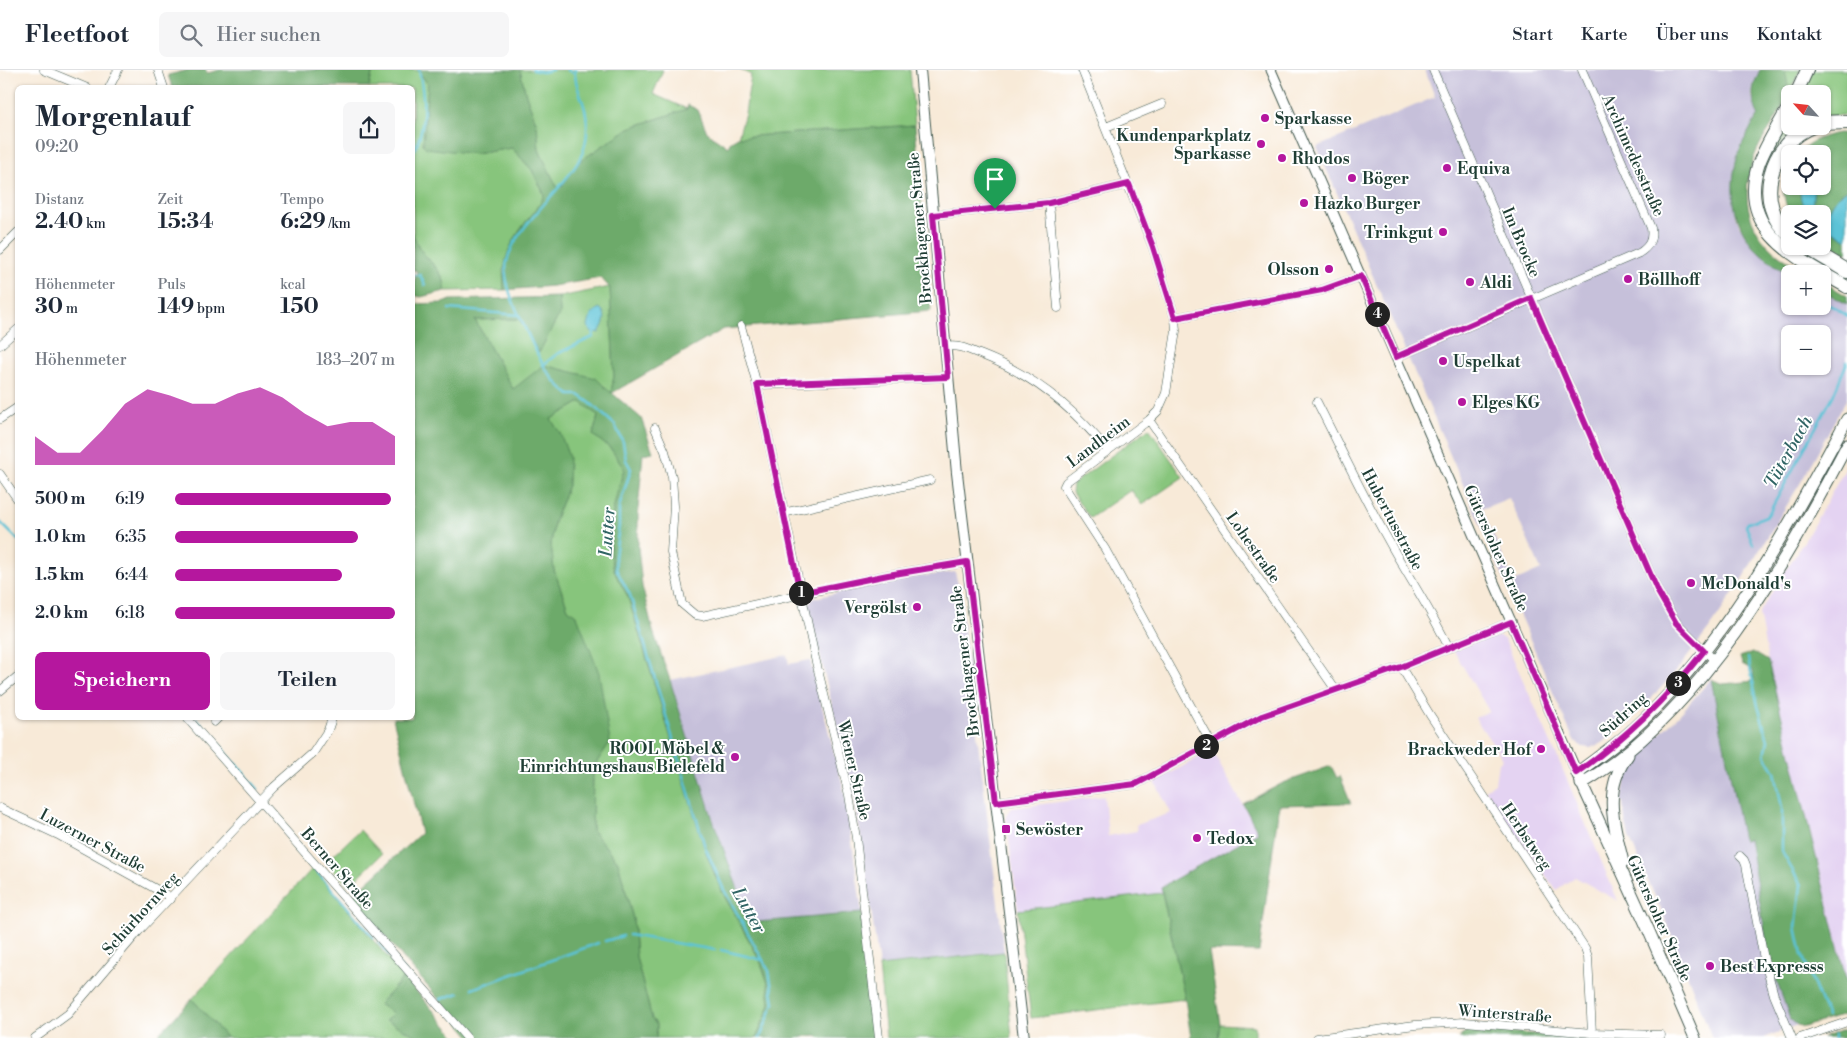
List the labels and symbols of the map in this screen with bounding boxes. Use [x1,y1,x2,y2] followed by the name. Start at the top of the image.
[1781,85,1831,135] north arrow
[1597,90,1669,220] street label: Archimedesstraße
[1275,109,1352,129] place label: Sparkasse
[1259,112,1271,124] marker: Sparkasse
[1116,126,1251,164] place label: Kundenparkplatz Sparkasse
[1255,138,1267,150] marker: Kundenparkplatz Sparkasse
[1292,149,1350,169] place label: Rhodos
[903,151,937,305] street label: Brockhagener Straße
[1276,152,1288,164] marker: Rhodos
[974,158,1016,209] pin
[1457,159,1510,179] place label: Equiva
[1441,162,1453,174] marker: Equiva
[1362,169,1409,189] place label: Böger
[1346,172,1358,184] marker: Böger
[1314,194,1421,214] place label: Hazko Burger
[1298,197,1310,209] marker: Hazko Burger
[1497,204,1545,281] street label: Im Brocke
[1364,223,1433,243] place label: Trinkgut
[1437,226,1449,238] marker: Trinkgut
[1268,260,1319,280] place label: Olsson
[1323,263,1335,275] marker: Olsson
[1638,270,1702,290] place label: Böllhoff
[1479,273,1512,293] place label: Aldi
[1622,273,1634,285] marker: Böllhoff
[1464,276,1476,288] marker: Aldi
[1364,302,1390,326] pin: 4
[1453,352,1521,372] place label: Uspelkat
[1437,355,1449,367] marker: Uspelkat
[1472,393,1541,413] place label: Elges KG
[1456,396,1468,408] marker: Elges KG
[1063,411,1134,472] street label: Landheim
[1759,411,1818,493] water label: Tüterbach
[1357,465,1427,574] street label: Hubertusstraße
[1459,482,1533,615] street label: Gütersloher Straße
[594,506,621,558] water label: Lutter
[1221,508,1285,587] street label: Lohestraße
[1701,574,1791,594] place label: McDonald's
[1685,577,1697,589] marker: McDonald's
[788,580,814,606] pin: 1
[946,584,984,738] street label: Brockhagener Straße
[844,598,907,618] place label: Vergölst
[911,601,923,613] marker: Vergölst
[1666,670,1690,696] pin: 3
[1596,688,1652,741] street label: Südring
[833,717,875,822] street label: Wiener Straße
[1194,734,1218,758] pin: 2
[520,739,726,777] place label: ROOL Möbel & Einrichtungshaus Bielefeld
[1408,740,1533,760] place label: Brackweder Hof
[1535,743,1547,755] marker: Brackweder Hof
[729,751,741,763] marker: ROOL Möbel & Einrichtungshaus Bielefeld
[1496,799,1556,875] street label: Herbstweg
[36,805,149,877] street label: Luzerner Straße
[1016,820,1083,840] place label: Sewöster
[296,823,378,913] street label: Berner Straße
[1000,823,1012,835] marker: Sewöster
[1207,829,1255,849] place label: Tedox
[1191,832,1203,844] marker: Tedox
[1622,852,1696,985] street label: Gütersloher Straße
[98,867,184,959] street label: Schürhornweg
[726,882,771,938] water label: Lutter
[1720,957,1824,977] place label: Best Expresss
[1704,960,1716,972] marker: Best Expresss
[1456,1001,1553,1027] street label: Winterstraße

